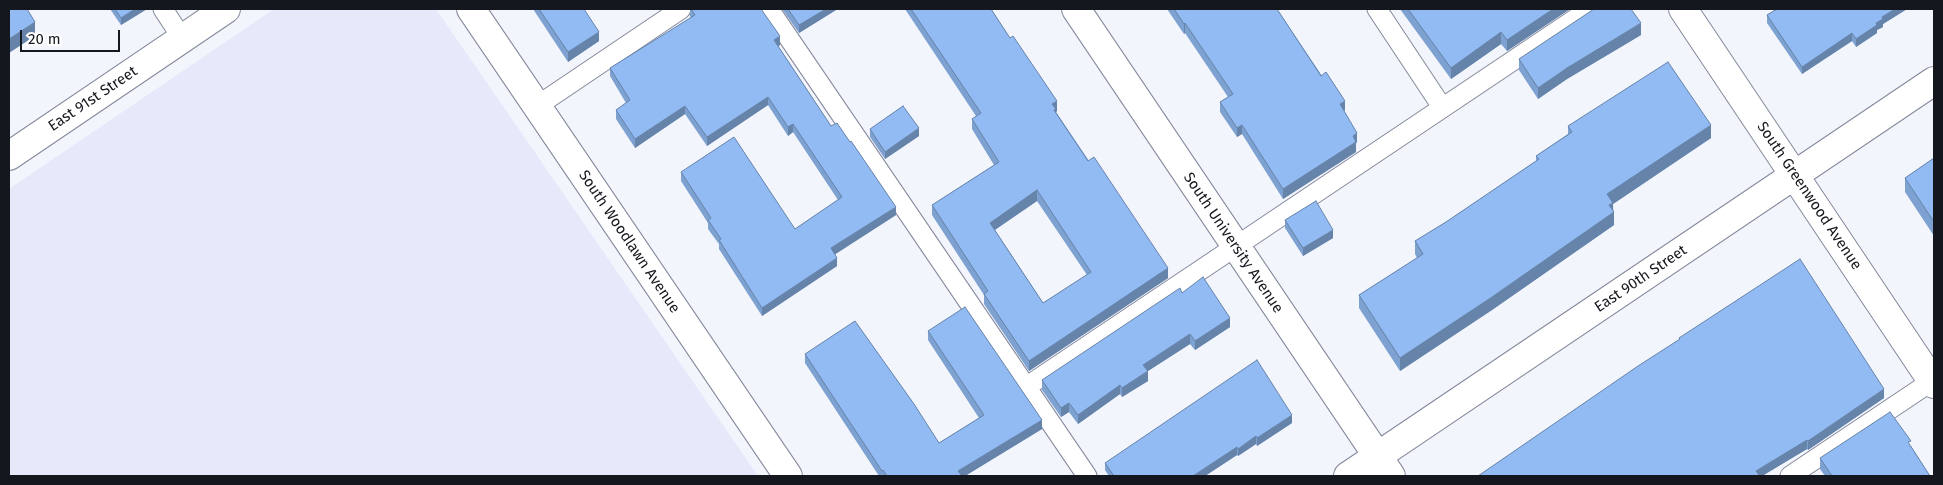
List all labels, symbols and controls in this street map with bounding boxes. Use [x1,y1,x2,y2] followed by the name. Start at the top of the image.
[22,20,122,52] scale bar
[28,30,61,48] text: 20 m
[45,63,141,135] street label: East 91st Street
[1753,119,1865,273] street label: South Greenwood Avenue
[574,167,684,317] street label: South Woodlawn Avenue
[1179,169,1287,317] street label: South University Avenue
[1591,242,1691,316] street label: East 90th Street

